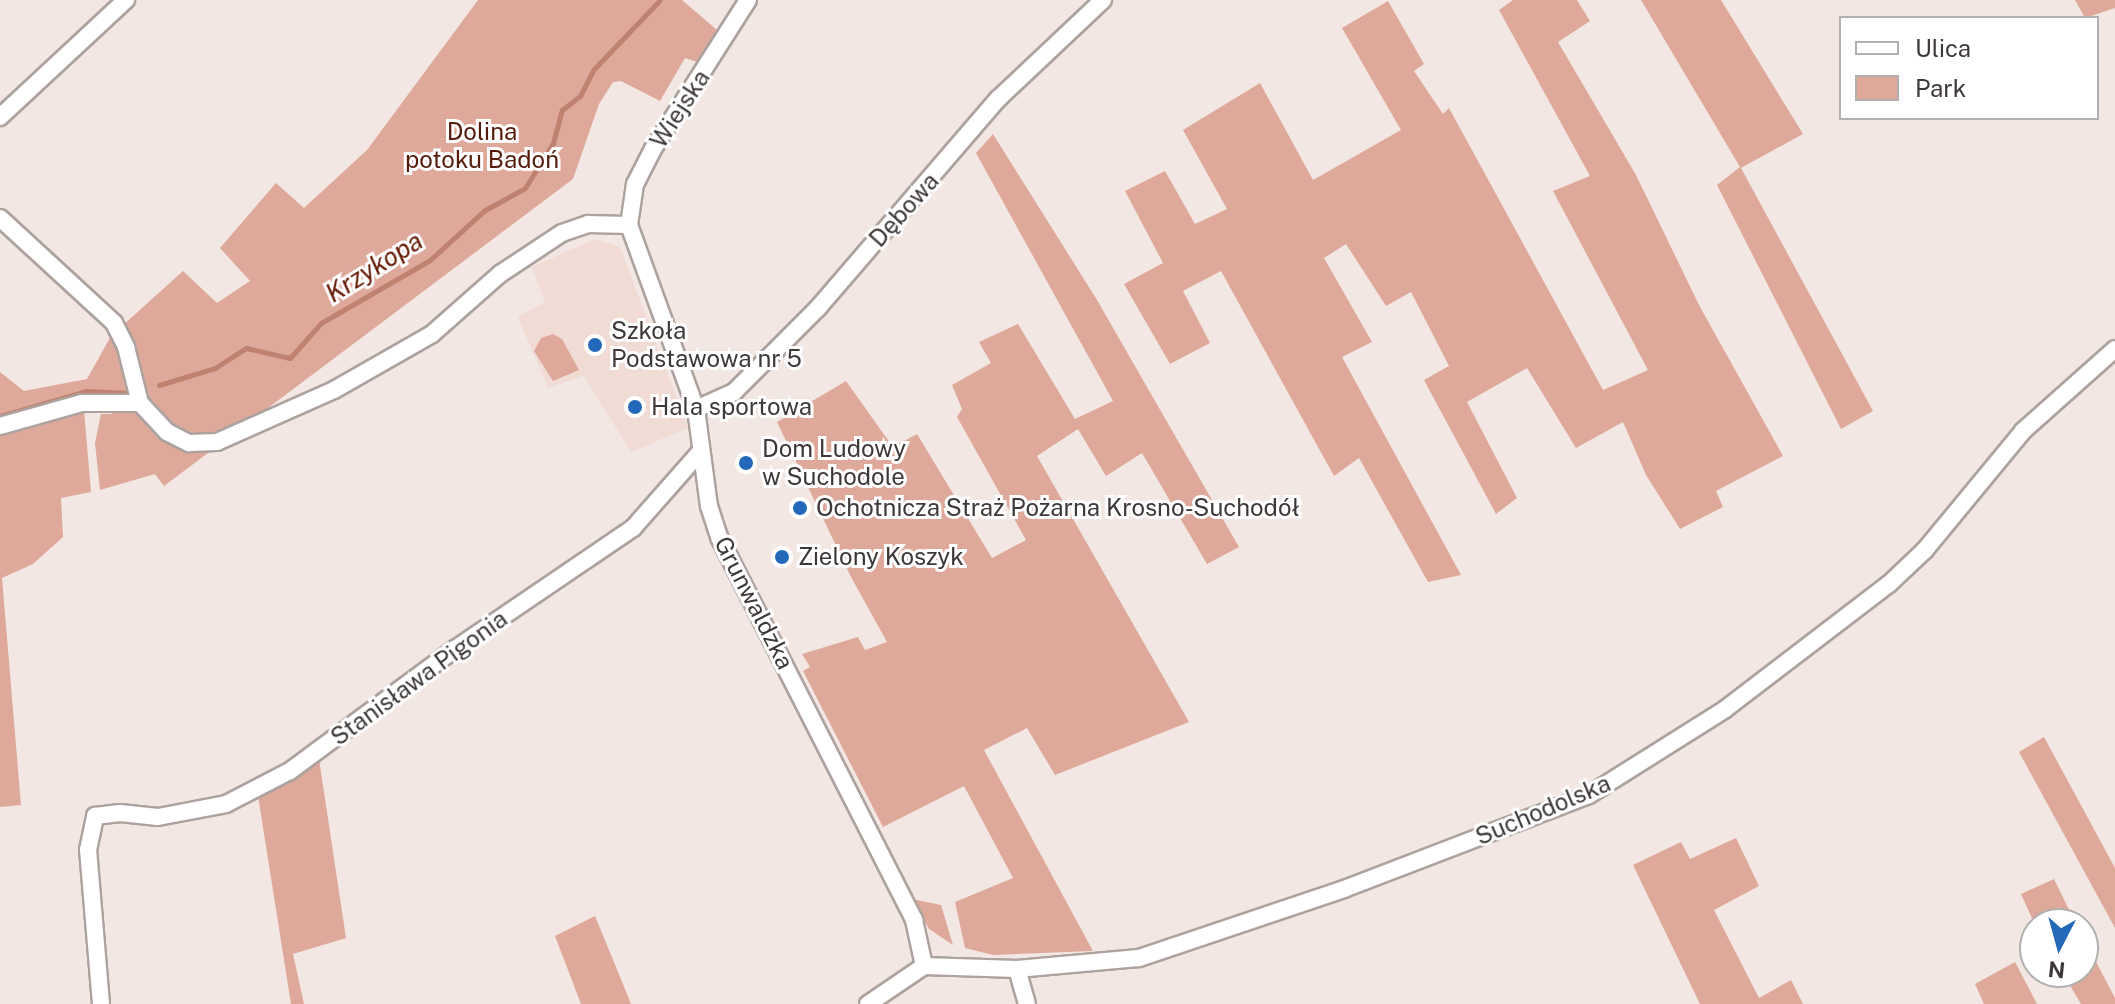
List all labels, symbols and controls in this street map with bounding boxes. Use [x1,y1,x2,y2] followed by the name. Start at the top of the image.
[1839,16,2099,120] legend
[1915,34,1971,62] text: Ulica
[644,65,716,153] street label: Wiejska
[1915,74,1966,102] text: Park
[405,118,559,174] park label: Dolina potoku Badoń
[863,167,945,253] street label: Dębowa
[320,225,428,309] water label: Krzykopa
[611,317,802,373] place label: Szkoła Podstawowa nr 5
[586,336,604,354] marker: Szkoła Podstawowa nr 5
[651,393,812,421] place label: Hala sportowa
[626,398,644,416] marker: Hala sportowa
[762,435,906,491] place label: Dom Ludowy w Suchodole
[737,454,755,472] marker: Dom Ludowy w Suchodole
[816,494,1300,522] place label: Ochotnicza Straż Pożarna Krosno-Suchodół
[791,499,809,517] marker: Ochotnicza Straż Pożarna Krosno-Suchodół
[708,532,800,674] street label: Grunwaldzka
[798,543,964,571] place label: Zielony Koszyk
[773,548,791,566] marker: Zielony Koszyk
[325,604,513,752] street label: Stanisława Pigonia
[1471,769,1615,851] street label: Suchodolska
[2019,908,2099,988] north arrow
[2047,956,2067,984] text: N

